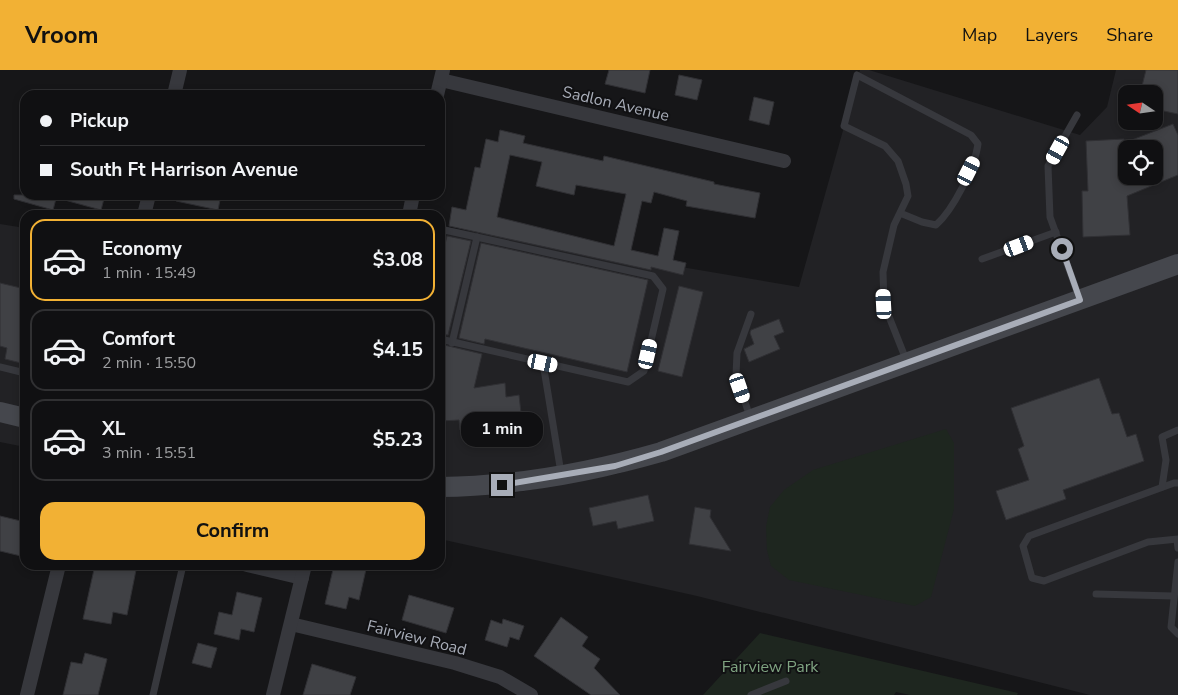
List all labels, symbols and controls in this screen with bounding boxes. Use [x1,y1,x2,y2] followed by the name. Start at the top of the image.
[25,19,99,51] text: Vroom
[962,23,997,47] text: Map
[1025,23,1078,47] text: Layers
[1106,23,1153,47] text: Share
[560,81,671,127] street label: Sadlon Avenue
[1118,85,1162,130] north arrow
[1118,85,1163,185] map controls
[70,108,129,134] text: Pickup
[1044,133,1071,167] car
[1118,140,1163,185] button: locate
[955,154,982,188] car
[70,157,298,183] text: South Ft Harrison Avenue
[1002,234,1035,258] car
[102,236,182,262] text: Economy
[42,238,87,283] icon: car
[1051,238,1073,260] route start
[373,247,423,273] text: $3.08
[102,262,196,284] text: 1 min · 15:49
[875,289,892,319] car
[102,326,175,352] text: Comfort
[42,328,87,373] icon: car
[373,337,423,363] text: $4.15
[637,338,658,370] car
[102,352,196,374] text: 2 min · 15:50
[526,353,559,373] car
[728,371,751,405] car
[461,412,543,448] callout: 1 min
[102,416,125,442] text: XL
[42,418,87,463] icon: car
[481,418,523,440] text: 1 min
[373,427,423,453] text: $5.23
[102,442,196,464] text: 3 min · 15:51
[491,474,513,496] route end
[40,502,425,560] button: Confirm
[365,615,469,661] street label: Fairview Road
[722,656,819,678] park label: Fairview Park

